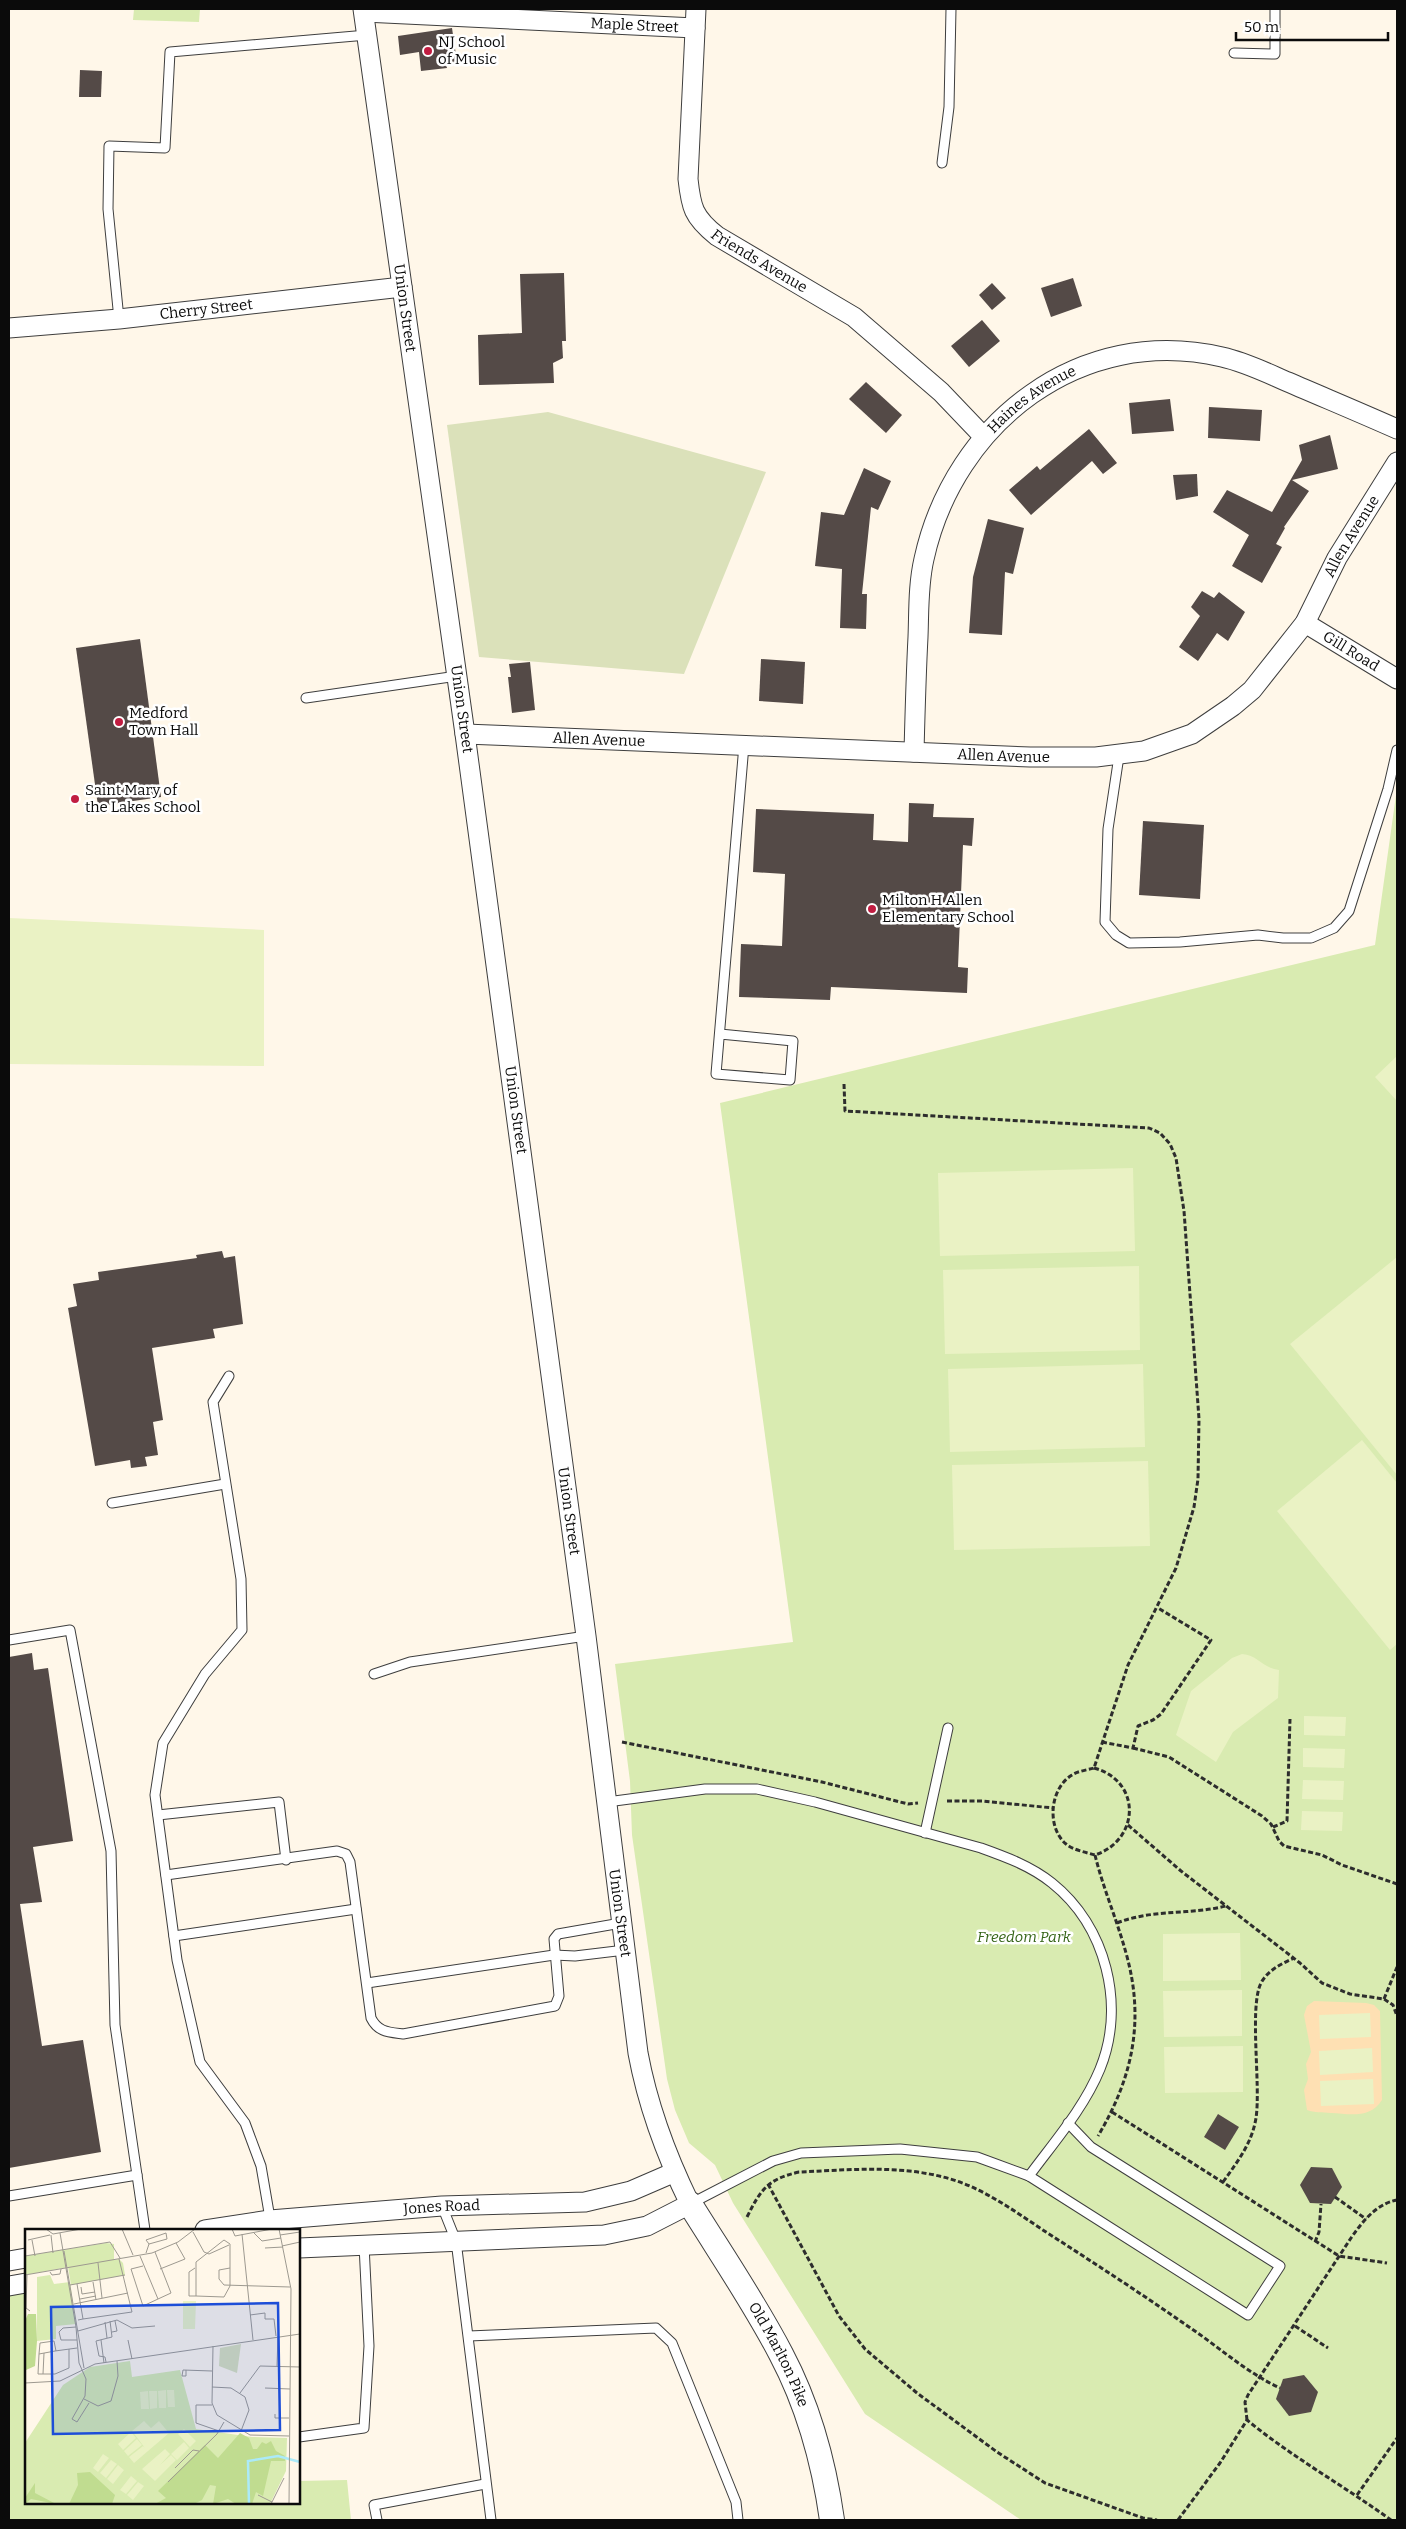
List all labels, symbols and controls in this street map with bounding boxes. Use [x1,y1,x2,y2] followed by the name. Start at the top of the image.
[1236,10,1388,42] scale bar
[590,14,680,36] street label: Maple Street
[1244,18,1280,36] text: 50 m
[438,33,505,68] place label: NJ School of Music
[422,45,434,57] marker: NJ School of Music
[707,226,811,296] street label: Friends Avenue
[390,263,420,354] street label: Union Street
[159,295,254,323] street label: Cherry Street
[984,362,1079,437] street label: Haines Avenue
[1320,492,1383,580] street label: Allen Avenue
[1320,627,1383,675] street label: Gill Road
[447,664,477,755] street label: Union Street
[129,704,198,739] place label: Medford Town Hall
[113,716,125,728] marker: Medford Town Hall
[552,729,646,750] street label: Allen Avenue
[957,745,1050,766] street label: Allen Avenue
[85,781,201,816] place label: Saint Mary of the Lakes School
[69,793,81,805] marker: Saint Mary of the Lakes School
[882,891,1014,926] place label: Milton H Allen Elementary School
[866,903,878,915] marker: Milton H Allen Elementary School
[501,1065,531,1156] street label: Union Street
[554,1466,584,1557] street label: Union Street
[605,1868,635,1959] street label: Union Street
[977,1928,1072,1946] park label: Freedom Park
[402,2196,480,2218] street label: Jones Road
[25,2229,300,2504] inset map
[745,2299,813,2409] street label: Old Marlton Pike

